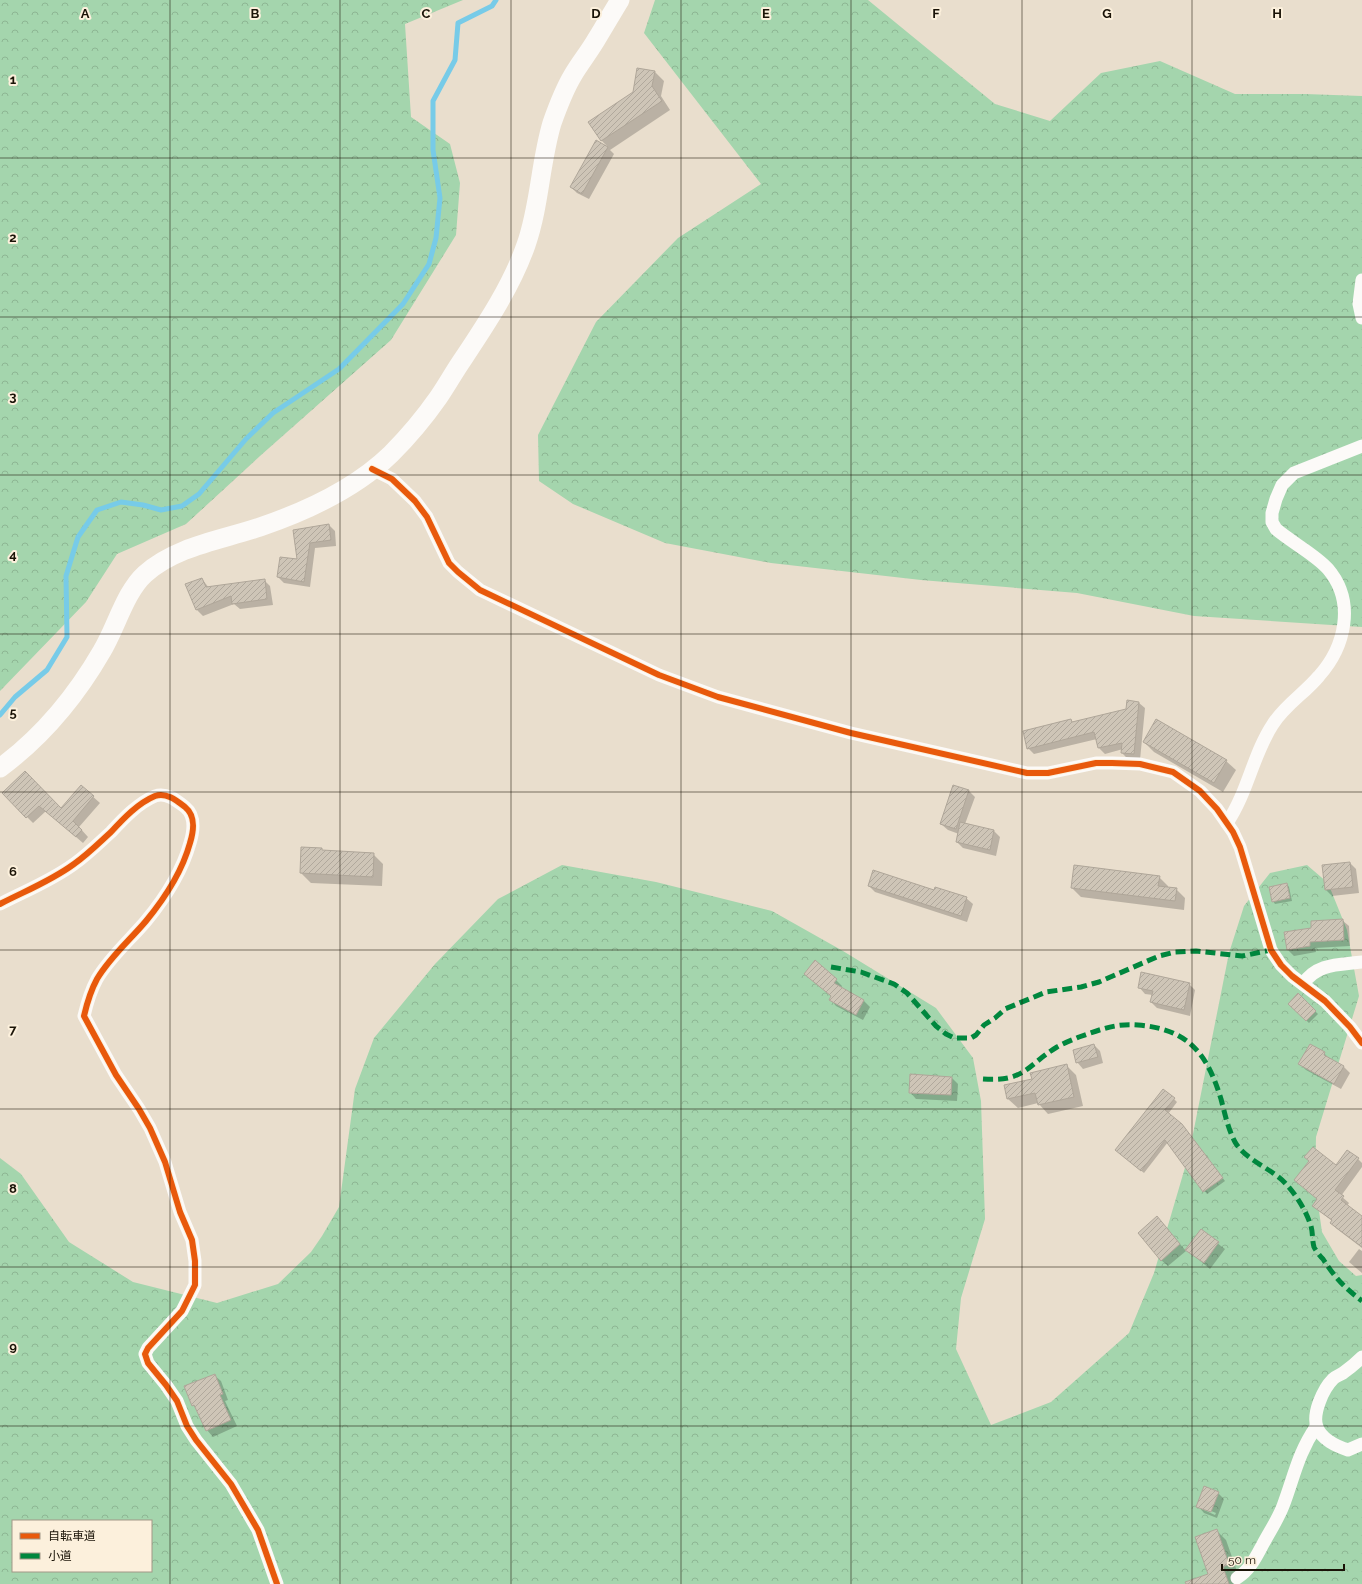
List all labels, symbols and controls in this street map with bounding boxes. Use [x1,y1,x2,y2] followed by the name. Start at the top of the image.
[81,6,90,21] text: A
[251,6,260,21] text: B
[422,6,431,21] text: C
[591,6,601,21] text: D
[762,6,770,21] text: E
[932,6,940,21] text: F
[1102,6,1112,21] text: G
[1272,6,1282,21] text: H
[10,72,17,87] text: 1
[9,230,17,245] text: 2
[9,389,17,404] text: 3
[9,547,17,562] text: 4
[9,705,17,720] text: 5
[9,864,17,879] text: 6
[9,1022,17,1037] text: 7
[9,1181,17,1196] text: 8
[9,1339,17,1354] text: 9
[12,1520,152,1572] legend
[48,1529,96,1543] text: 自転車道
[1222,1546,1344,1572] scale bar
[48,1549,72,1563] text: 小道
[1228,1553,1256,1567] text: 50 m

